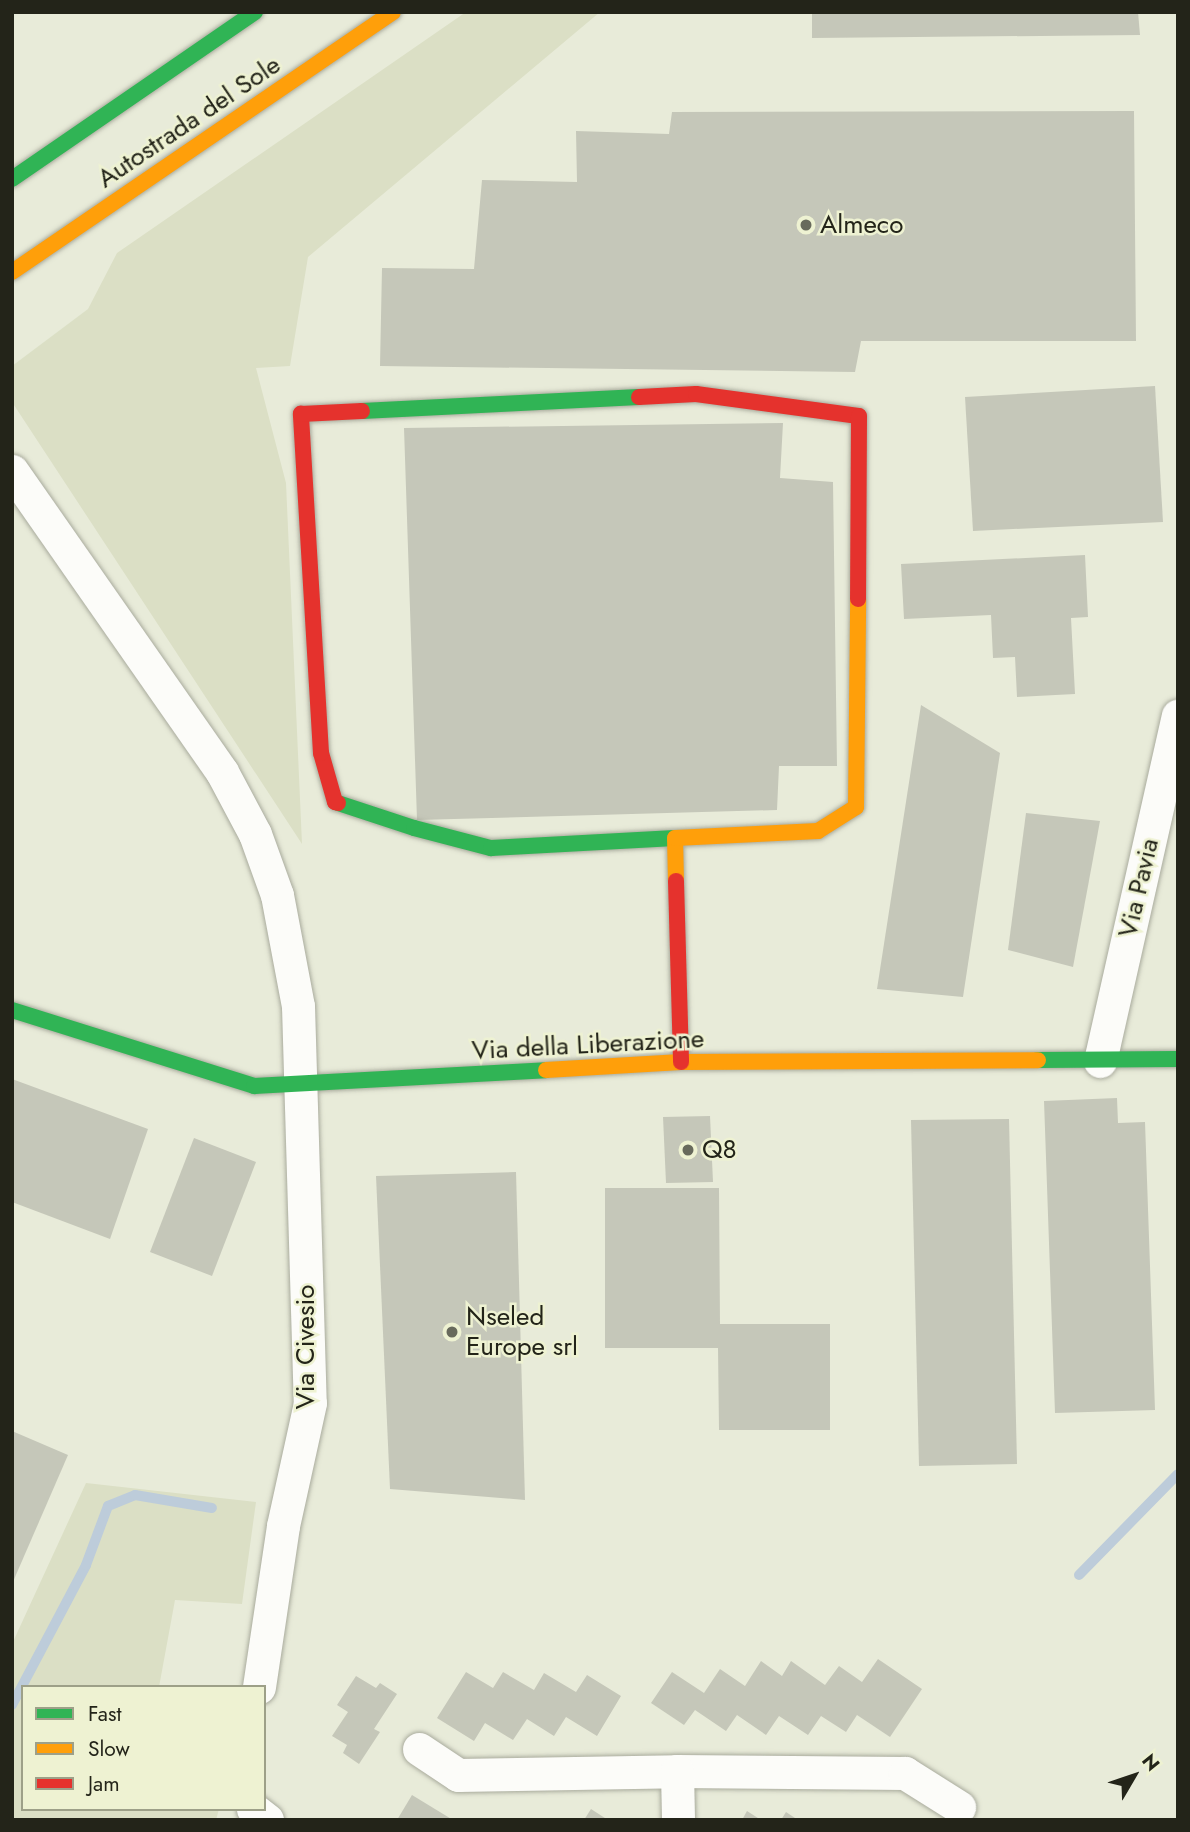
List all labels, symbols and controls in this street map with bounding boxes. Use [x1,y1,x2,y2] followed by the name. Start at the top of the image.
[92,49,286,195] street label: Autostrada del Sole
[820,209,903,241] place label: Almeco
[798,217,814,233] marker: Almeco
[1112,835,1166,941] street label: Via Pavia
[471,1023,705,1067] street label: Via della Liberazione
[702,1134,737,1166] place label: Q8
[680,1142,696,1158] marker: Q8
[290,1285,322,1409] street label: Via Civesio
[466,1301,578,1362] place label: Nseled Europe srl
[444,1324,460,1340] marker: Nseled Europe srl
[21,1685,266,1811] legend
[88,1699,121,1729] text: Fast
[88,1734,130,1764] text: Slow
[1099,1741,1169,1811] north arrow
[1135,1748,1166,1777] text: N
[88,1769,120,1799] text: Jam

